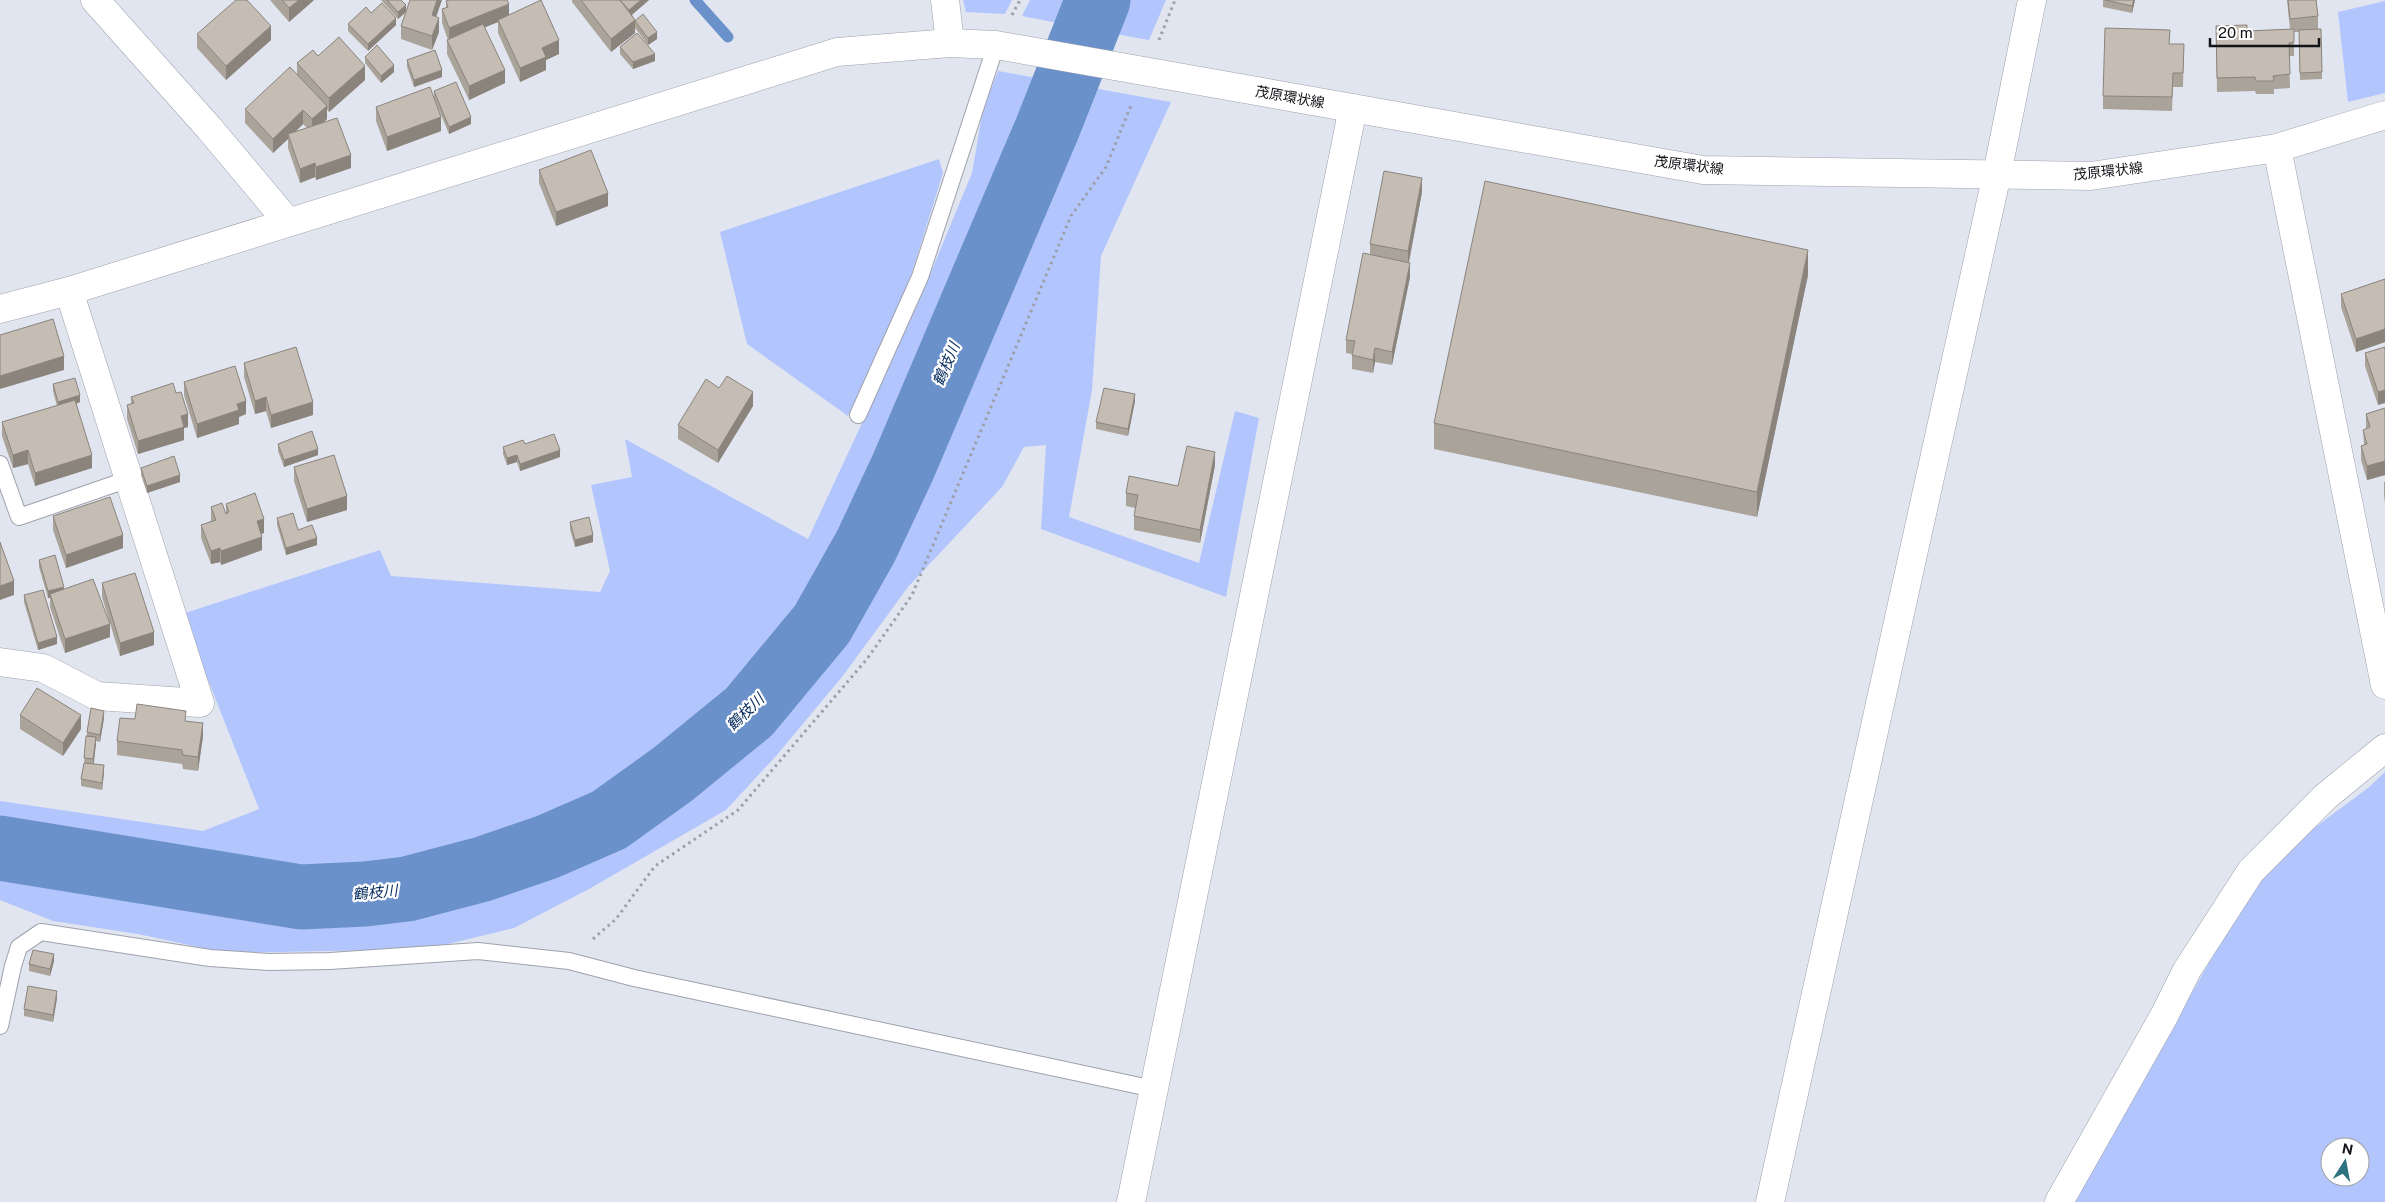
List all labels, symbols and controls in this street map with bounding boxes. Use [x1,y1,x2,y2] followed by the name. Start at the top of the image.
[2210,15,2319,47] scale bar
[2218,24,2253,41] text: 20 m
[1254,83,1326,111] street label: 茂原環状線
[1653,153,1725,177] street label: 茂原環状線
[2072,159,2144,183] street label: 茂原環状線
[929,338,963,388] water label: 鶴枝川
[723,689,769,734] water label: 鶴枝川
[352,881,400,902] water label: 鶴枝川
[2320,1137,2370,1187] north arrow
[2341,1140,2354,1158] text: N

